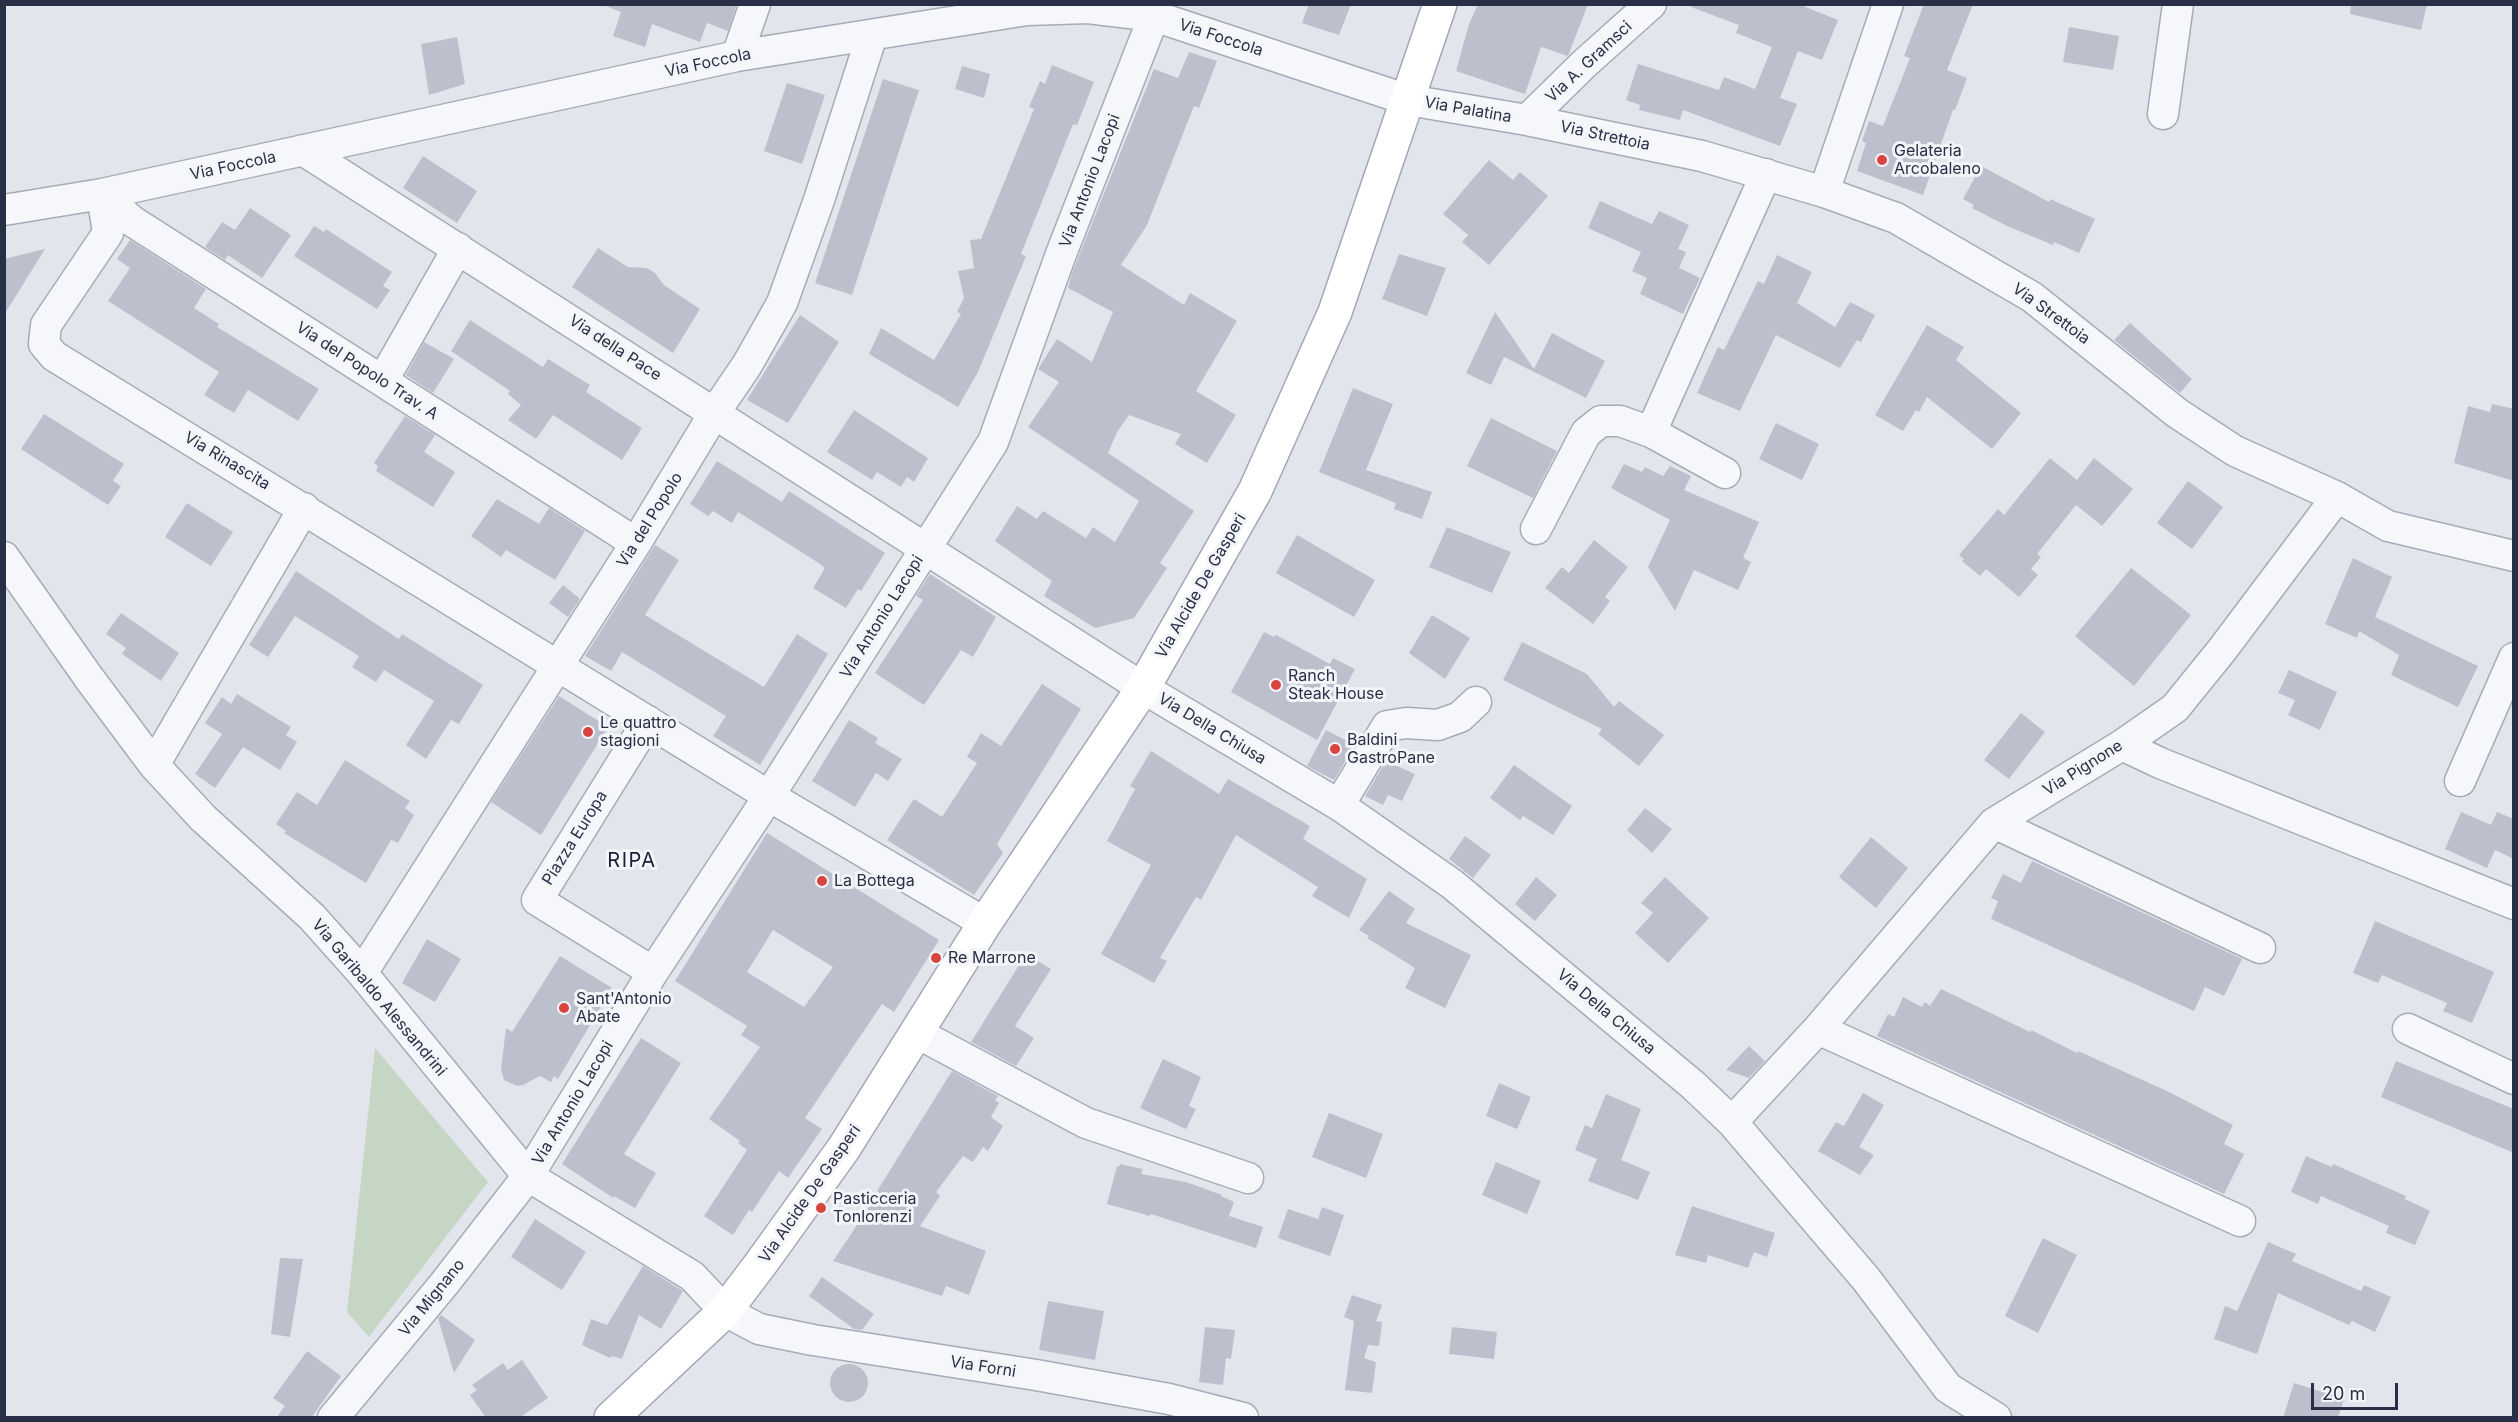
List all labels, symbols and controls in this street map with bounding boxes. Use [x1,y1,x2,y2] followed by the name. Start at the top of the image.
[1176,15,1266,61] street label: Via Foccola
[1542,17,1636,107] street label: Via A. Gramsci
[663,45,753,81] street label: Via Foccola
[1423,93,1513,127] street label: Via Palatina
[1056,112,1124,250] street label: Via Antonio Lacopi
[1558,117,1652,155] street label: Via Strettoia
[1894,141,1981,179] place label: Gelateria Arcobaleno
[188,148,278,184] street label: Via Foccola
[1875,153,1889,167] marker: Gelateria Arcobaleno
[2008,279,2094,349] street label: Via Strettoia
[565,311,665,385] street label: Via della Pace
[292,318,442,424] street label: Via del Popolo Trav. A
[181,428,273,494] street label: Via Rinascita
[613,469,687,571] street label: Via del Popolo
[1152,510,1250,662] street label: Via Alcide De Gasperi
[836,552,928,682] street label: Via Antonio Lacopi
[1288,666,1384,704] place label: Ranch Steak House
[1269,678,1283,692] marker: Ranch Steak House
[1155,689,1269,769] street label: Via Della Chiusa
[600,713,677,751] place label: Le quattro stagioni
[581,725,595,739] marker: Le quattro stagioni
[1347,730,1435,768] place label: Baldini GastroPane
[2040,736,2126,800] street label: Via Pignone
[1328,742,1342,756] marker: Baldini GastroPane
[538,787,612,889] street label: Piazza Europa
[607,849,657,873] district label: RIPA
[834,871,915,891] place label: La Bottega
[815,874,829,888] marker: La Bottega
[308,916,450,1080] street label: Via Garibaldo Alessandrini
[948,948,1036,968] place label: Re Marrone
[929,951,943,965] marker: Re Marrone
[1553,965,1659,1059] street label: Via Della Chiusa
[576,989,672,1027] place label: Sant'Antonio Abate
[557,1001,571,1015] marker: Sant'Antonio Abate
[528,1037,618,1169] street label: Via Antonio Lacopi
[755,1121,865,1267] street label: Via Alcide De Gasperi
[833,1189,916,1227] place label: Pasticceria Tonlorenzi
[814,1201,828,1215] marker: Pasticceria Tonlorenzi
[395,1255,469,1341] street label: Via Mignano
[949,1352,1017,1382] street label: Via Forni
[2314,1371,2401,1409] scale bar
[2322,1383,2365,1404] text: 20 m

